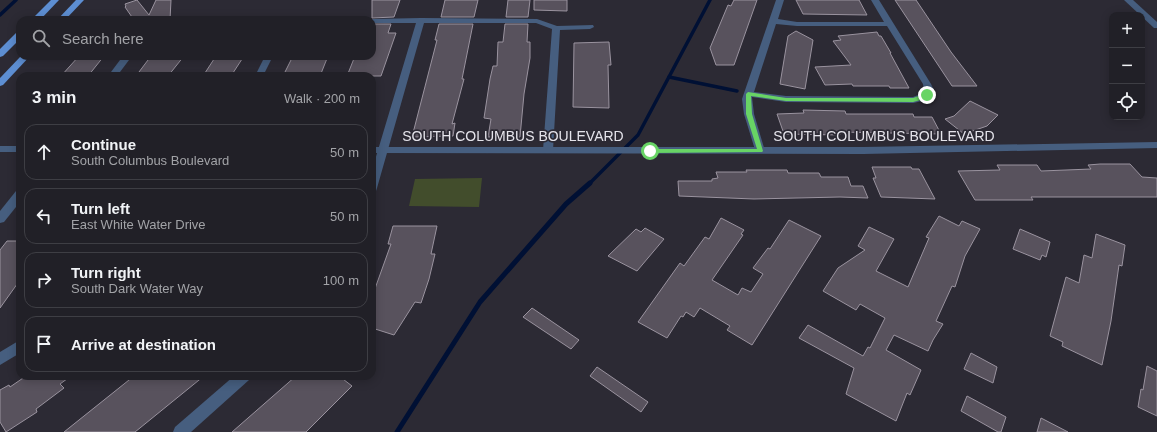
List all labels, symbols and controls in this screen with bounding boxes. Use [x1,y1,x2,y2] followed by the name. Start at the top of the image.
[1109,12,1145,120] map controls
[1109,12,1145,48] button: +
[16,16,376,60] search box
[30,27,52,49] icon: search
[62,30,144,47] text: Search here
[1109,48,1145,84] button: −
[1109,84,1145,120] button: locate
[918,86,936,104] route end
[32,88,76,107] text: 3 min
[284,91,360,106] text: Walk · 200 m
[402,128,624,144] street label: SOUTH COLUMBUS BOULEVARD
[773,128,995,144] street label: SOUTH COLUMBUS BOULEVARD
[71,136,136,153] text: Continue
[33,141,55,163] icon: ahead
[641,142,659,160] route start
[330,145,359,160] text: 50 m
[71,153,229,168] text: South Columbus Boulevard
[71,200,130,217] text: Turn left
[33,205,55,227] icon: left
[330,209,359,224] text: 50 m
[71,217,206,232] text: East White Water Drive
[71,264,141,281] text: Turn right
[33,269,55,291] icon: right
[323,273,359,288] text: 100 m
[71,281,203,296] text: South Dark Water Way
[33,333,55,355] icon: arrive
[71,336,216,353] text: Arrive at destination

